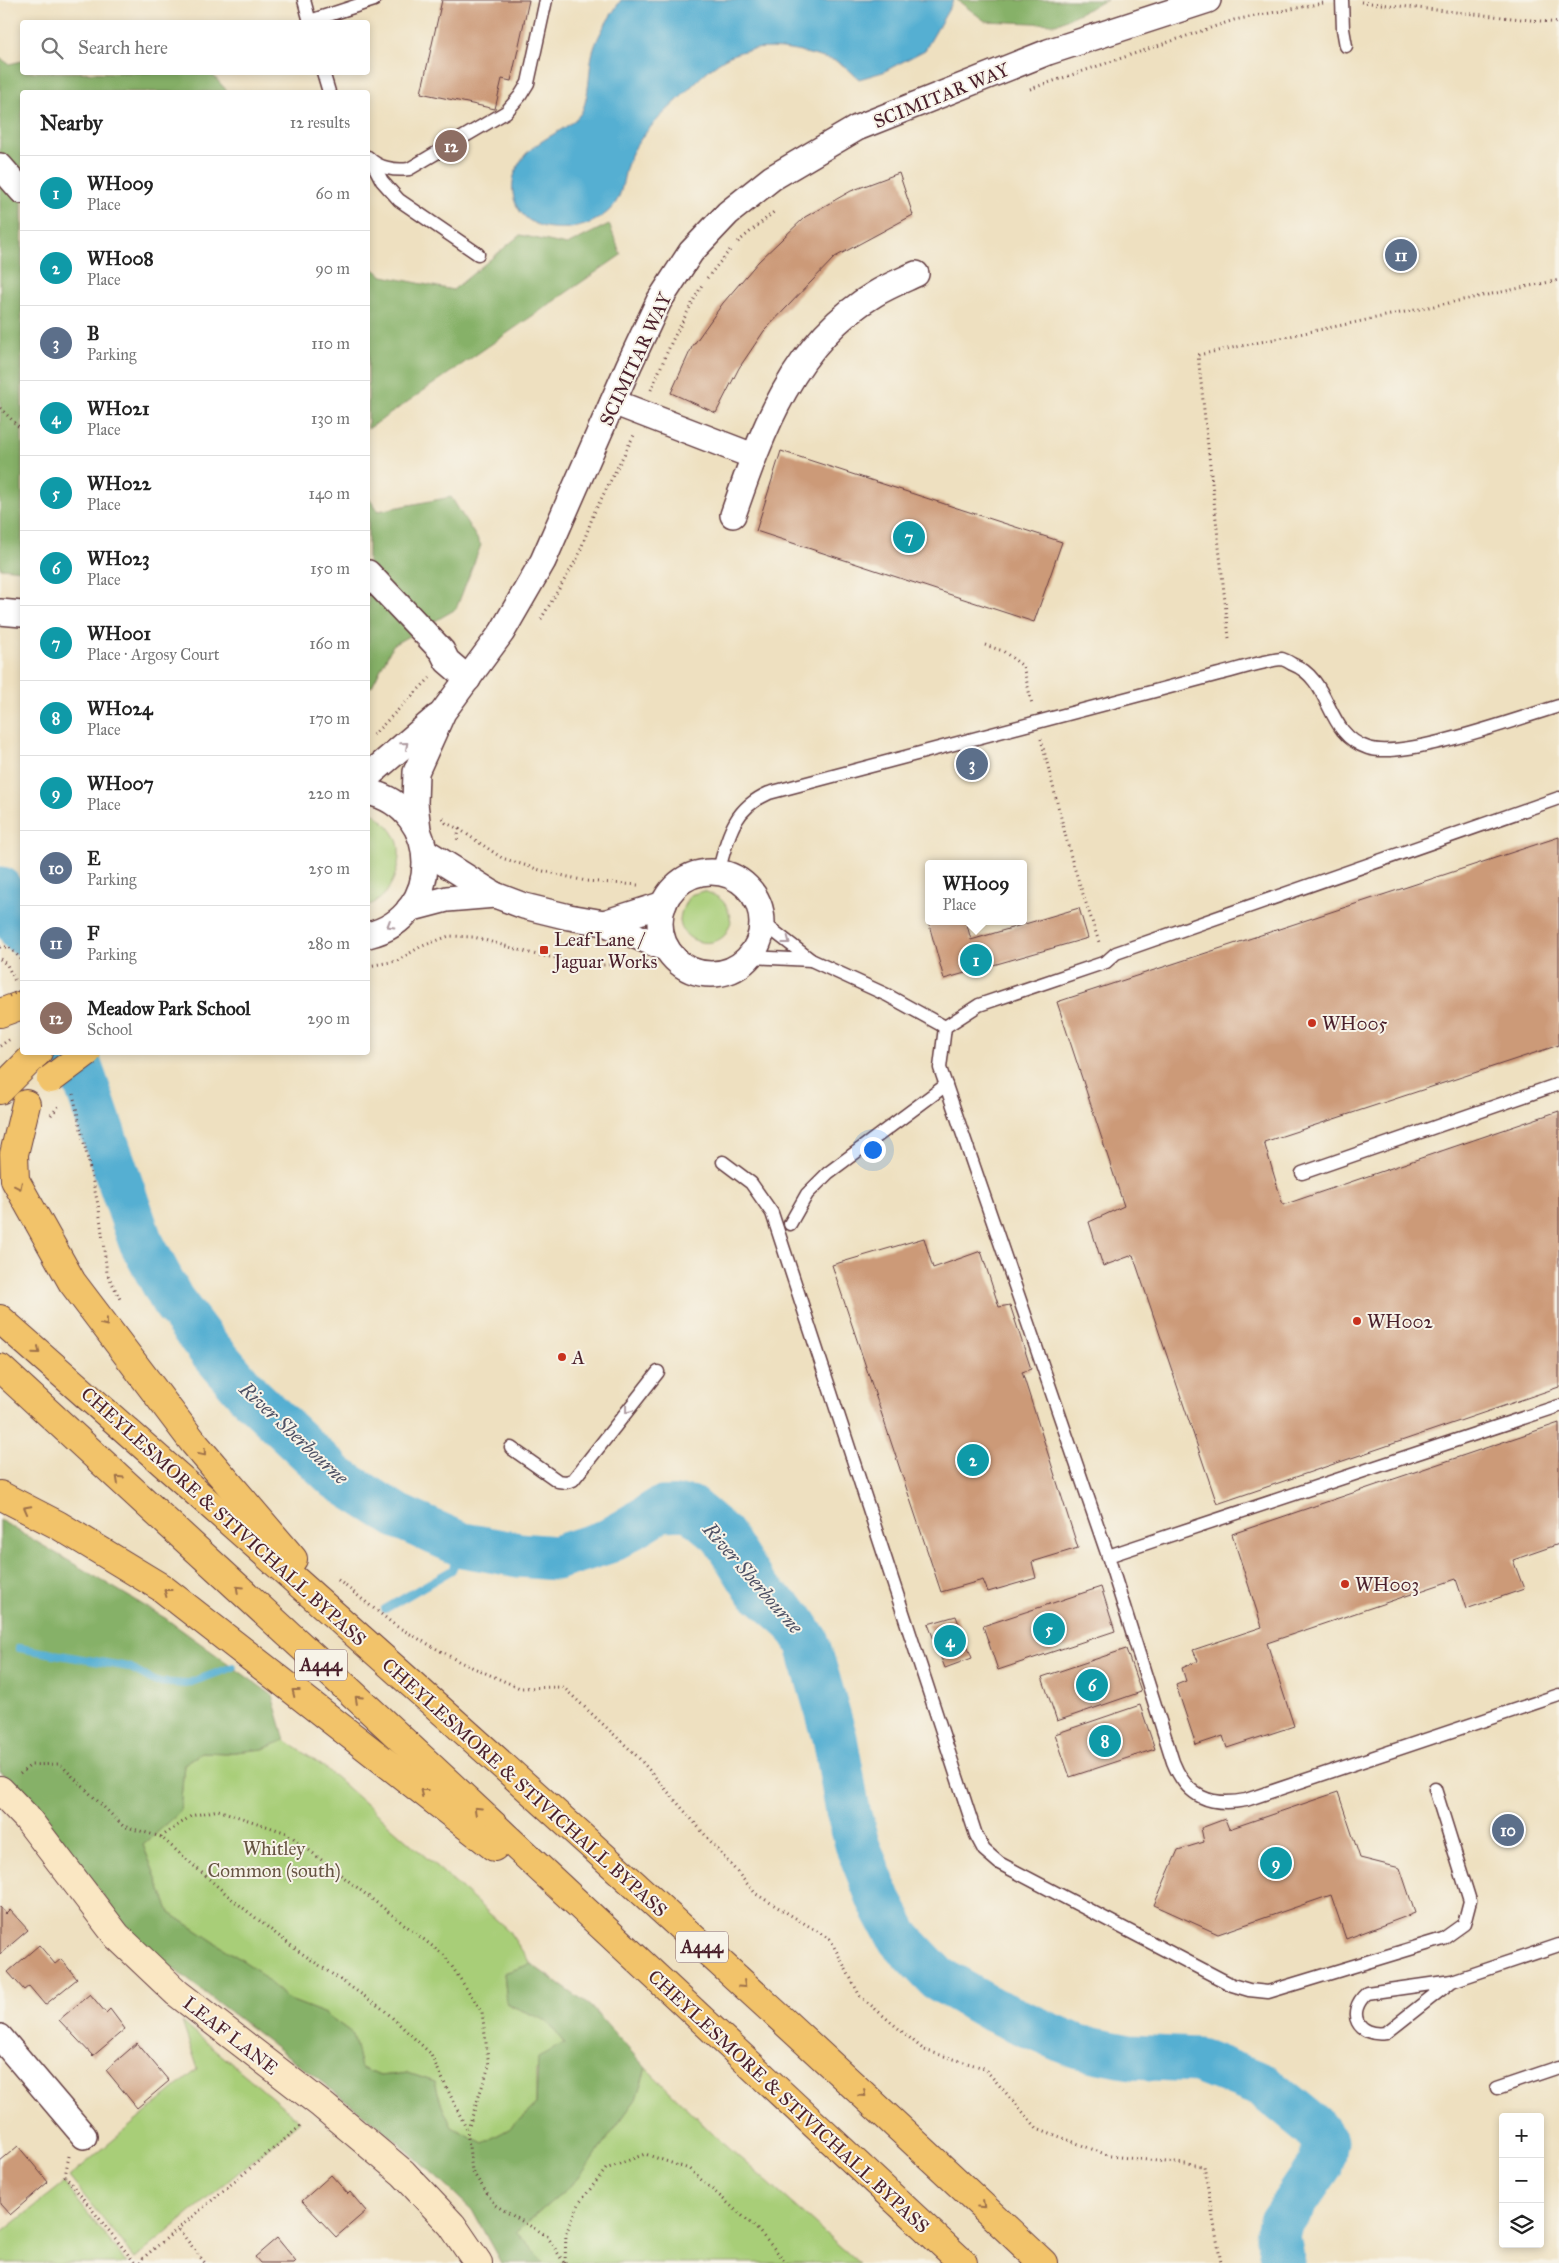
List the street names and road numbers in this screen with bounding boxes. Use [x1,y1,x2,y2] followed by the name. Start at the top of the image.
[870,57,1013,133] street label: SCIMITAR WAY
[595,288,677,429] street label: SCIMITAR WAY
[76,1382,371,1651] street label: CHEYLESMORE & STIVICHALL BYPASS
[295,1650,347,1680] road number: A444
[377,1653,672,1922] street label: CHEYLESMORE & STIVICHALL BYPASS
[676,1931,728,1962] road number: A444
[643,1965,934,2238] street label: CHEYLESMORE & STIVICHALL BYPASS
[179,1991,283,2080] street label: LEAF LANE

